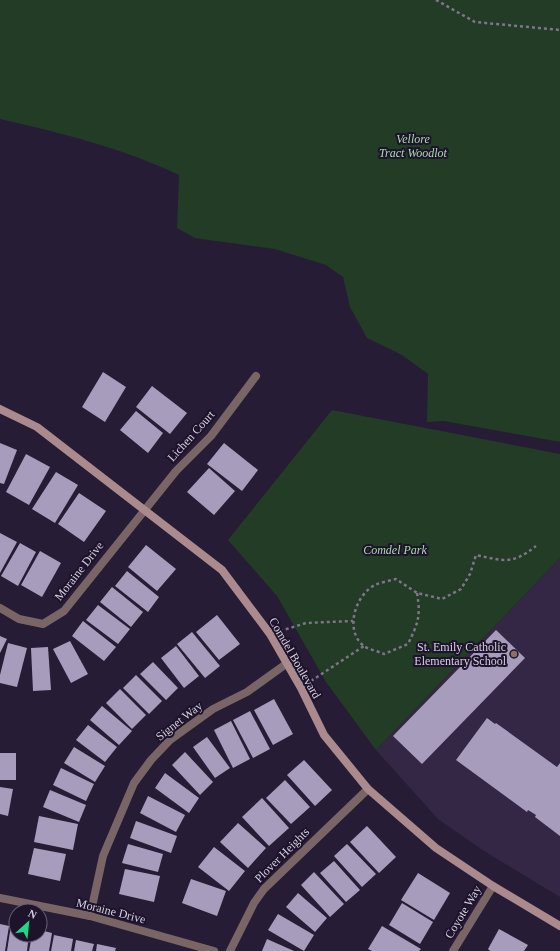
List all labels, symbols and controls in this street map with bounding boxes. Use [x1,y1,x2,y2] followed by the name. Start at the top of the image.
[379,132,448,160] park label: Vellore Tract Woodlot
[165,407,218,464] street label: Lichen Court
[52,539,106,603] street label: Moraine Drive
[363,543,428,557] park label: Comdel Park
[266,615,324,701] street label: Comdel Boulevard
[414,640,507,668] place label: St. Emily Catholic Elementary School
[509,649,519,659] marker: St. Emily Catholic Elementary School
[153,699,205,743] street label: Signet Way
[252,824,313,885] street label: Plover Heights
[442,883,484,941] street label: Coyote Way
[75,896,147,926] street label: Moraine Drive
[8,903,48,943] north arrow
[26,907,39,921] text: N

